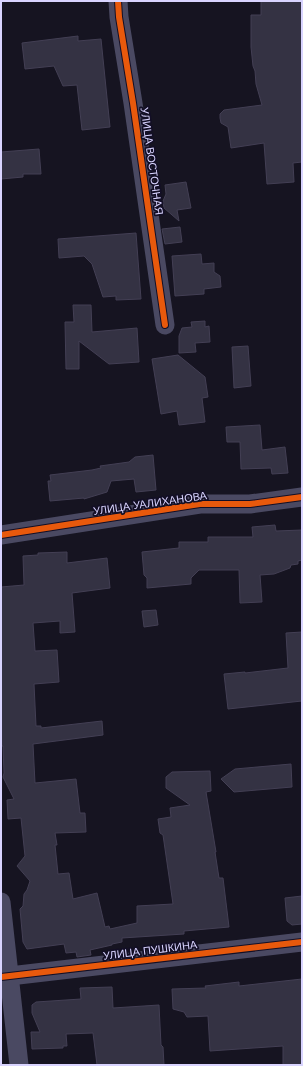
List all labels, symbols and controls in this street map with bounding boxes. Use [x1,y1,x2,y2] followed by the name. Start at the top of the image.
[139,106,165,216] street label: УЛИЦА ВОСТОЧНАЯ
[92,489,208,517] street label: УЛИЦА УАЛИХАНОВА
[102,938,198,962] street label: УЛИЦА ПУШКИНА

